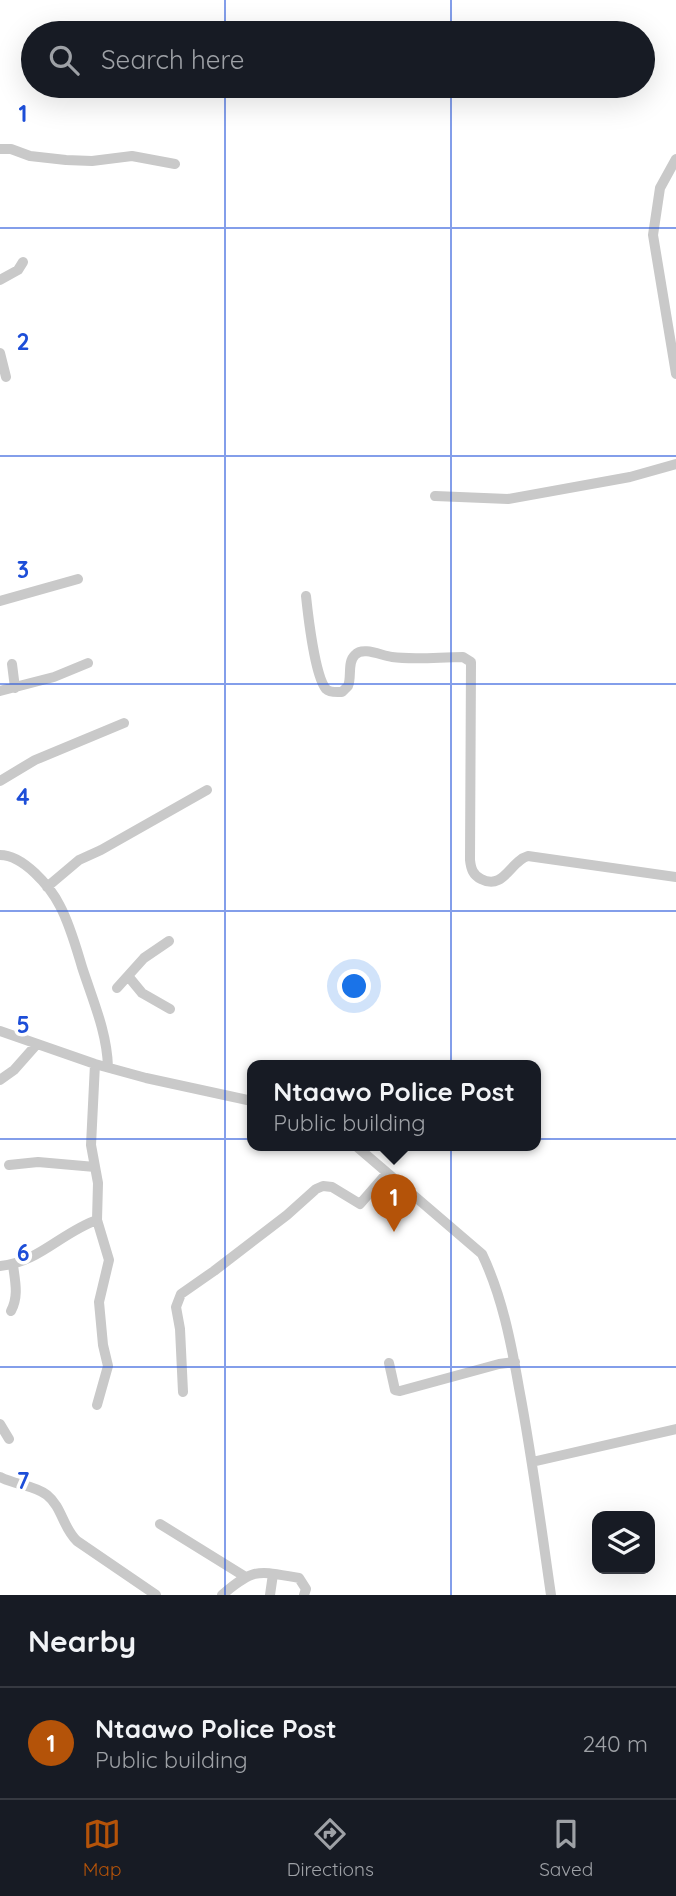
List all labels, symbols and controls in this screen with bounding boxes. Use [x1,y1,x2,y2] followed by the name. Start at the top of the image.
[21,21,655,98] search box
[45,41,83,79] icon: search
[101,43,245,76] text: Search here
[19,99,27,128] text: 1
[16,327,30,356] text: 2
[17,555,29,584] text: 3
[16,782,30,811] text: 4
[337,969,371,1003] your location
[16,1010,30,1039] text: 5
[247,1060,541,1151] popup
[273,1075,515,1108] text: Ntaawo Police Post
[273,1108,426,1137] text: Public building
[371,1174,417,1232] pin: 1
[17,1238,29,1267] text: 6
[17,1466,30,1495] text: 7
[592,1511,655,1574] map controls
[592,1511,655,1574] button: layers
[28,1622,136,1660] text: Nearby
[95,1712,337,1745] text: Ntaawo Police Post
[47,1729,55,1758] text: 1
[583,1729,648,1758] text: 240 m
[95,1745,248,1774] text: Public building
[83,1815,121,1881] tab: Map
[287,1815,374,1881] tab: Directions
[539,1815,593,1881] tab: Saved

